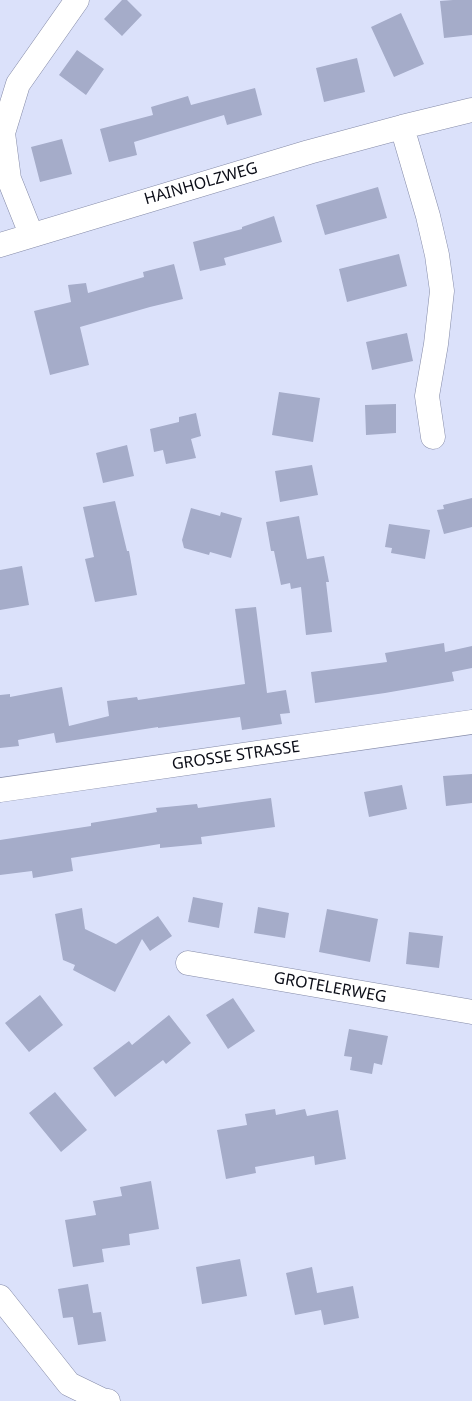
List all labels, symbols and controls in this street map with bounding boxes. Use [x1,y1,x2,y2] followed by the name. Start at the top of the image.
[142,159,260,209] street label: HAINHOLZWEG
[171,738,301,774] street label: GROSSE STRASSE
[272,969,388,1007] street label: GROTELERWEG

